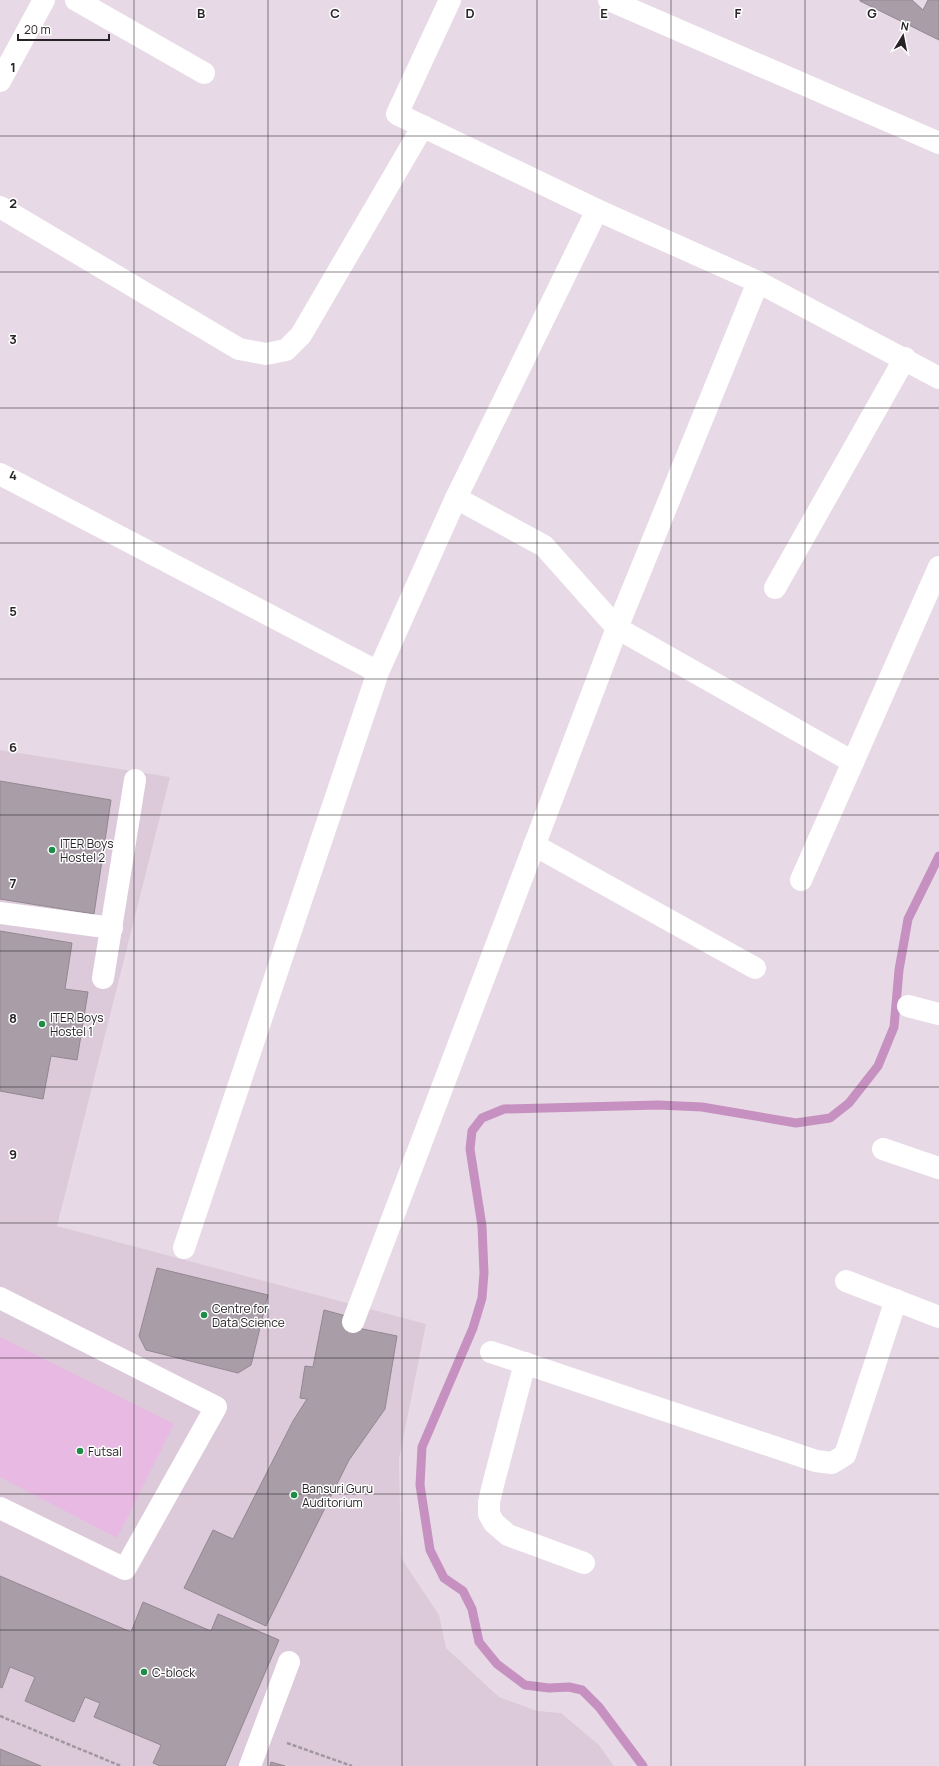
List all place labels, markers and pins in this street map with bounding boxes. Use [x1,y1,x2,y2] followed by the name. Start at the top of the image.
[60,835,114,866] place label: ITER Boys Hostel 2
[47,845,57,855] marker: ITER Boys Hostel 2
[50,1009,104,1040] place label: ITER Boys Hostel 1
[37,1019,47,1029] marker: ITER Boys Hostel 1
[212,1300,285,1331] place label: Centre for Data Science
[199,1310,209,1320] marker: Centre for Data Science
[88,1443,122,1460] place label: Futsal
[75,1446,85,1456] marker: Futsal
[302,1480,373,1511] place label: Bansuri Guru Auditorium
[289,1490,299,1500] marker: Bansuri Guru Auditorium
[152,1664,196,1681] place label: C-block
[139,1667,149,1677] marker: C-block

